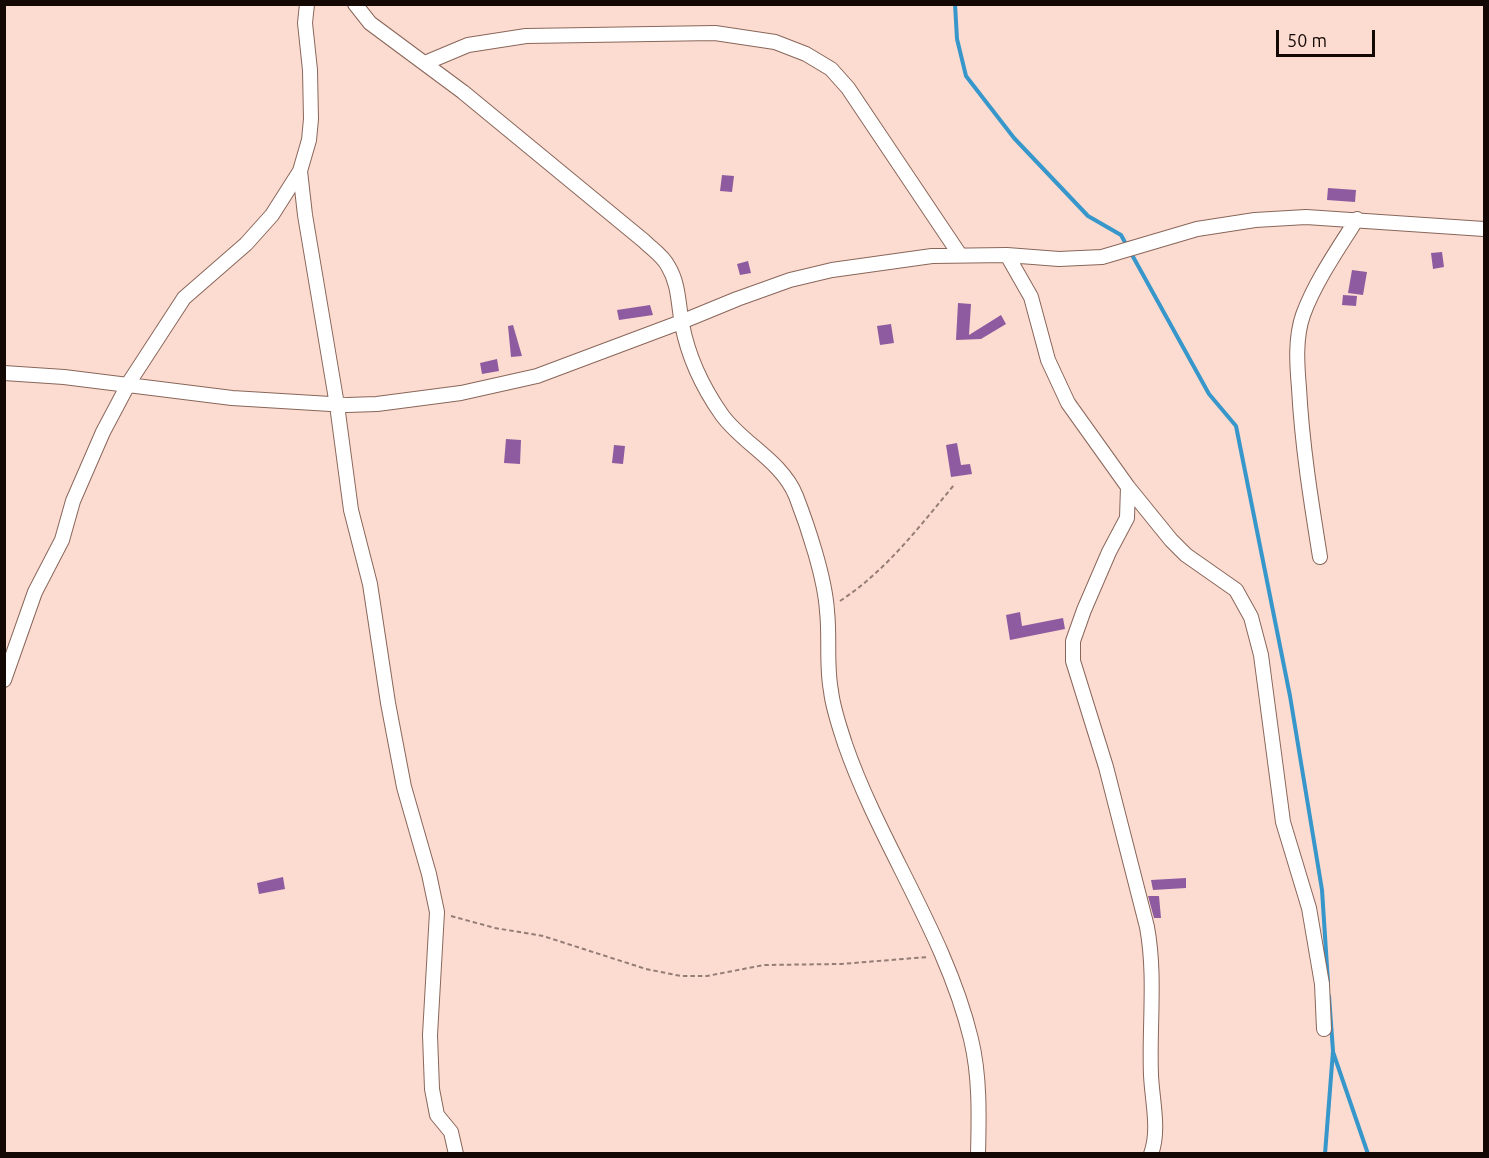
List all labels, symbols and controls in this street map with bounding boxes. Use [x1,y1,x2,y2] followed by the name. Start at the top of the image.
[1279,18,1378,56] scale bar
[1287,30,1327,50] text: 50 m

